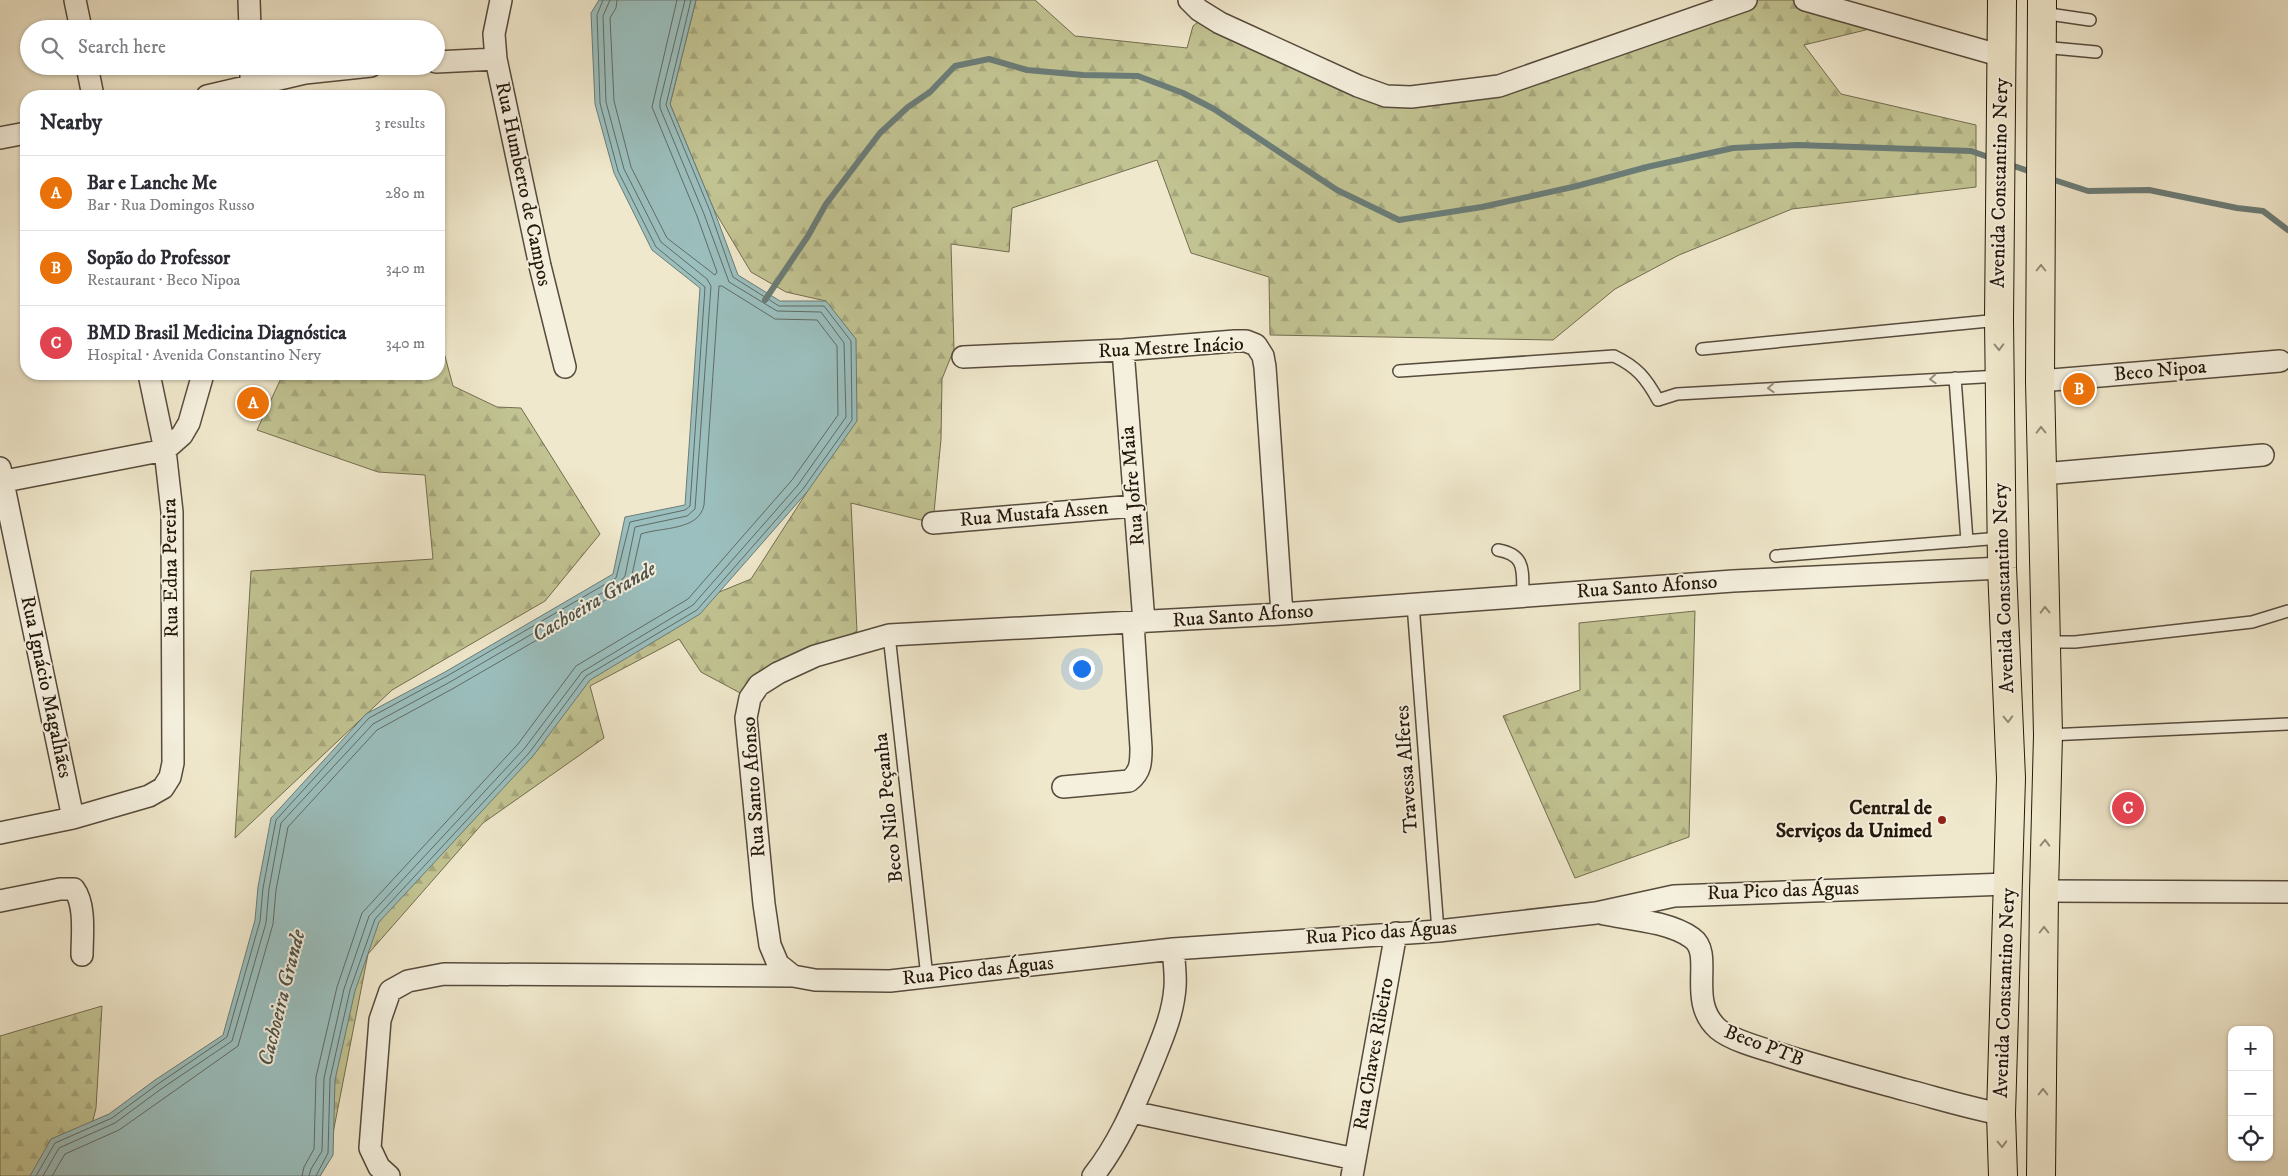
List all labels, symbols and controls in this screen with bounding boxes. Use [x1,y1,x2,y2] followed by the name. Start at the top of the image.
[20,20,445,75] search box
[38,34,66,62] icon: search
[78,36,166,59] text: Search here
[1986,77,2014,288] street label: Avenida Constantino Nery
[489,80,557,289] street label: Rua Humberto de Campos
[40,110,102,136] text: Nearby
[375,113,425,133] text: 3 results
[87,172,217,195] text: Bar e Lanche Me
[51,183,61,203] text: A
[385,183,425,203] text: 280 m
[87,195,255,215] text: Bar · Rua Domingos Russo
[87,247,230,270] text: Sopão do Professor
[51,258,61,278] text: B
[386,258,425,278] text: 340 m
[2036,264,2046,272] one-way arrow
[87,270,240,290] text: Restaurant · Beco Nipoa
[87,322,346,345] text: BMD Brasil Medicina Diagnóstica
[1098,332,1244,364] street label: Rua Mestre Inácio
[51,333,61,353] text: C
[386,333,425,353] text: 340 m
[1994,343,2004,351] one-way arrow
[87,345,321,365] text: Hospital · Avenida Constantino Nery
[2113,354,2208,388] street label: Beco Nipoa
[2063,370,2095,408] pin: B
[1929,374,1937,385] one-way arrow
[1767,383,1775,394] one-way arrow
[237,384,269,422] pin: A
[1115,425,1151,547] street label: Rua Jofre Maia
[2036,426,2047,434] one-way arrow
[1988,482,2020,694] street label: Avenida Constantino Nery
[959,495,1110,533] street label: Rua Mustafa Assen
[157,498,185,638] street label: Rua Edna Pereira
[527,556,662,648] water label: Cachoeira Grande
[1576,570,1718,604] street label: Rua Santo Afonso
[14,594,78,781] street label: Rua Ignácio Magalhães
[1172,599,1314,633] street label: Rua Santo Afonso
[2040,606,2051,614] one-way arrow
[1069,656,1095,682] your location
[1390,704,1424,834] street label: Travessa Alferes
[737,716,771,858] street label: Rua Santo Afonso
[2003,716,2013,723] one-way arrow
[869,731,909,884] street label: Beco Nilo Peçanha
[2112,789,2144,827] pin: C
[1776,796,1933,844] place label: Central de Serviços da Unimed
[1936,814,1948,826] marker: Central de Serviços da Unimed
[2040,838,2050,846] one-way arrow
[1707,875,1860,906] street label: Rua Pico das Águas
[1989,887,2021,1099] street label: Avenida Constantino Nery
[1304,914,1458,951] street label: Rua Pico das Águas
[253,926,312,1069] water label: Cachoeira Grande
[2039,926,2049,934] one-way arrow
[901,950,1055,991] street label: Rua Pico das Águas
[1348,976,1400,1132] street label: Rua Chaves Ribeiro
[1721,1019,1807,1073] street label: Beco PTB
[2228,1026,2273,1161] map controls
[2228,1026,2273,1071] button: +
[2228,1071,2273,1116] button: −
[2038,1088,2048,1096] one-way arrow
[2228,1116,2273,1161] button: locate
[1997,1140,2007,1148] one-way arrow

